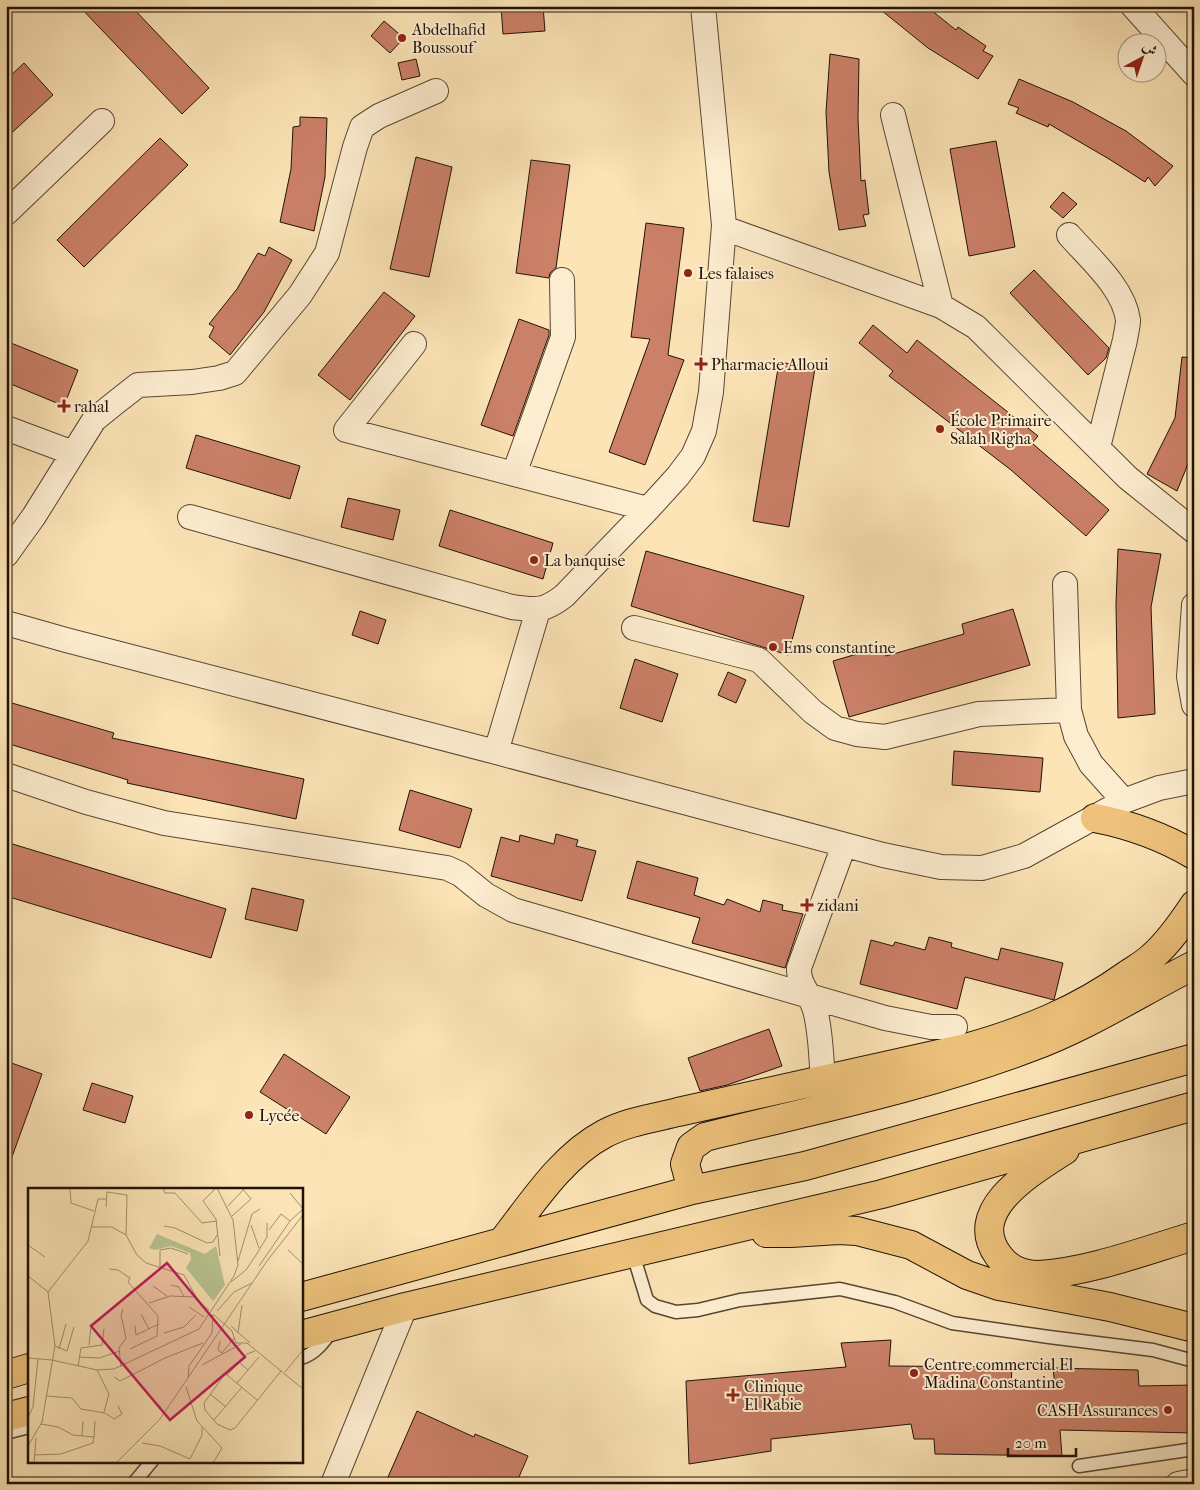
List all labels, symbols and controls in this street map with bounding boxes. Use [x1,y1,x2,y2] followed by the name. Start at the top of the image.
[411,20,486,57] place label: Abdelhafid Boussouf
[396,32,408,44] marker: Abdelhafid Boussouf
[1118,32,1168,82] north arrow
[1139,37,1161,59] text: ش
[698,264,774,283] place label: Les falaises
[682,267,694,279] marker: Les falaises
[711,355,829,374] place label: Pharmacie Alloui
[695,358,707,370] marker: Pharmacie Alloui
[74,397,110,416] place label: rahal
[58,400,70,412] marker: rahal
[950,410,1052,448] place label: École Primaire Salah Righa
[934,423,946,435] marker: École Primaire Salah Righa
[544,551,625,570] place label: La banquise
[528,554,540,566] marker: La banquise
[783,638,896,657] place label: Ems constantine
[767,641,779,653] marker: Ems constantine
[817,896,859,915] place label: zidani
[801,899,813,911] marker: zidani
[259,1106,300,1125] place label: Lycée
[243,1109,255,1121] marker: Lycée
[28,1188,302,1462] inset map
[924,1355,1074,1392] place label: Centre commercial El Madina Constantine
[908,1367,920,1379] marker: Centre commercial El Madina Constantine
[744,1377,803,1414] place label: Clinique El Rabie
[726,1388,740,1402] marker: Clinique El Rabie
[1037,1401,1158,1420] place label: CASH Assurances
[1162,1404,1174,1416] marker: CASH Assurances
[1008,1425,1075,1457] scale bar
[1015,1434,1047,1452] text: 20 m

